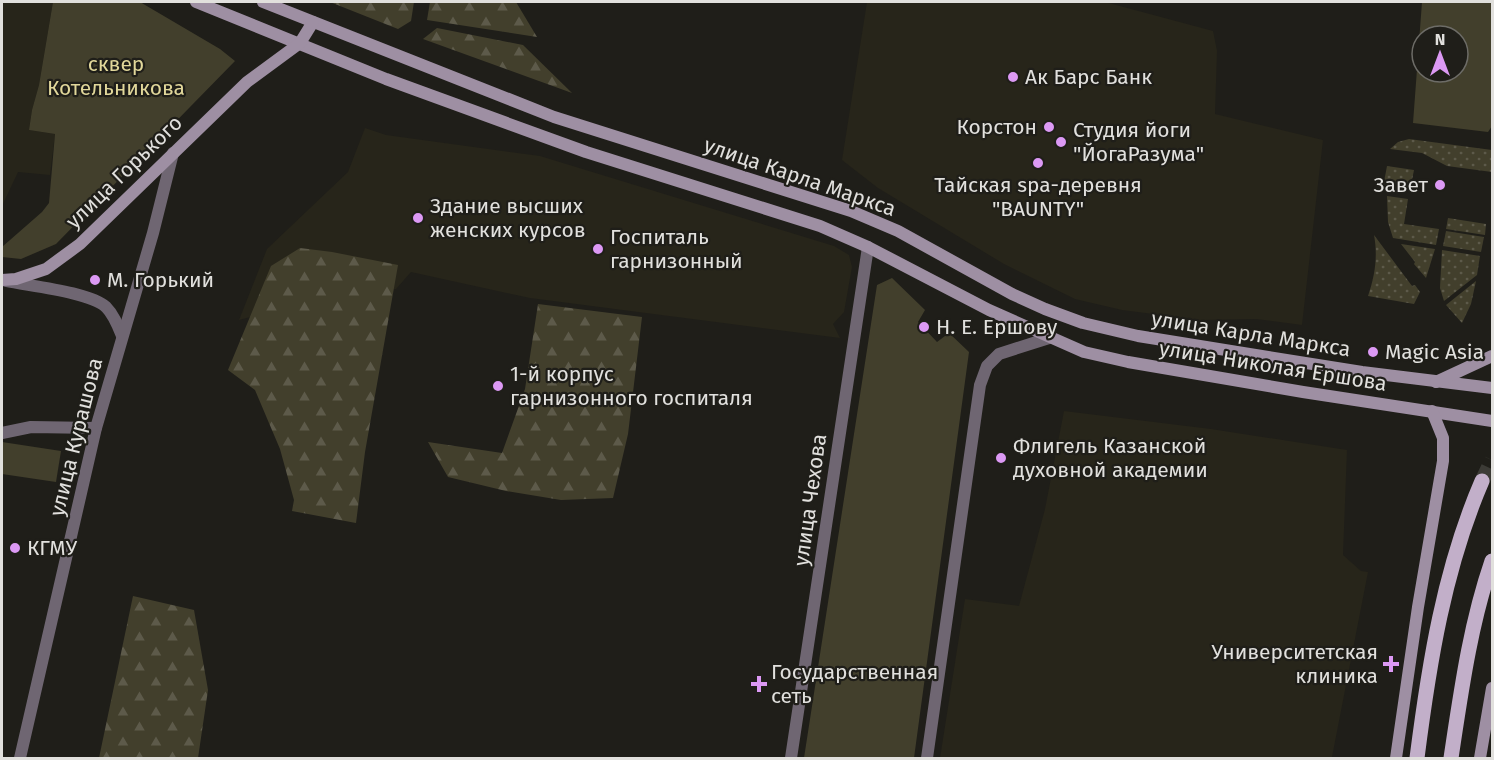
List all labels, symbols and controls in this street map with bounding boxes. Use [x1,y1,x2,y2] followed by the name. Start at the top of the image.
[1410,24,1470,84] north arrow
[1435,30,1445,49] text: N
[47,51,185,101] park label: сквер Котельникова
[1025,64,1152,90] place label: Ак Барс Банк
[1006,70,1020,84] marker: Ак Барс Банк
[60,110,188,234] street label: улица Горького
[956,114,1037,140] place label: Корстон
[1073,117,1204,167] place label: Студия йоги "ЙогаРазума"
[1042,120,1056,134] marker: Корстон
[701,132,899,222] street label: улица Карла Маркса
[1054,135,1068,149] marker: Студия йоги "ЙогаРазума"
[1031,156,1045,170] marker: Тайская spa-деревня "BAUNTY"
[934,172,1142,222] place label: Тайская spa-деревня "BAUNTY"
[1373,172,1429,198] place label: Завет
[1433,178,1447,192] marker: Завет
[430,193,586,243] place label: Здание высших женских курсов
[411,211,425,225] marker: Здание высших женских курсов
[610,224,743,274] place label: Госпиталь гарнизонный
[591,242,605,256] marker: Госпиталь гарнизонный
[107,267,214,293] place label: М. Горький
[88,273,102,287] marker: М. Горький
[1150,305,1352,363] street label: улица Карла Маркса
[936,314,1058,340] place label: Н. Е. Ершову
[917,320,931,334] marker: Н. Е. Ершову
[1157,335,1389,397] street label: улица Николая Ершова
[1385,339,1484,365] place label: Magic Asia
[1366,345,1380,359] marker: Magic Asia
[44,355,108,519] street label: улица Курашова
[510,361,753,411] place label: 1-й корпус гарнизонного госпиталя
[491,379,505,393] marker: 1-й корпус гарнизонного госпиталя
[788,432,832,568] street label: улица Чехова
[1013,433,1208,483] place label: Флигель Казанской духовной академии
[994,451,1008,465] marker: Флигель Казанской духовной академии
[27,535,78,561] place label: КГМУ
[8,541,22,555] marker: КГМУ
[1211,639,1378,689] place label: Университетская клиника
[1382,655,1400,673] marker: Университетская клиника
[771,659,938,709] place label: Государственная сеть
[752,677,766,691] marker: Государственная сеть

